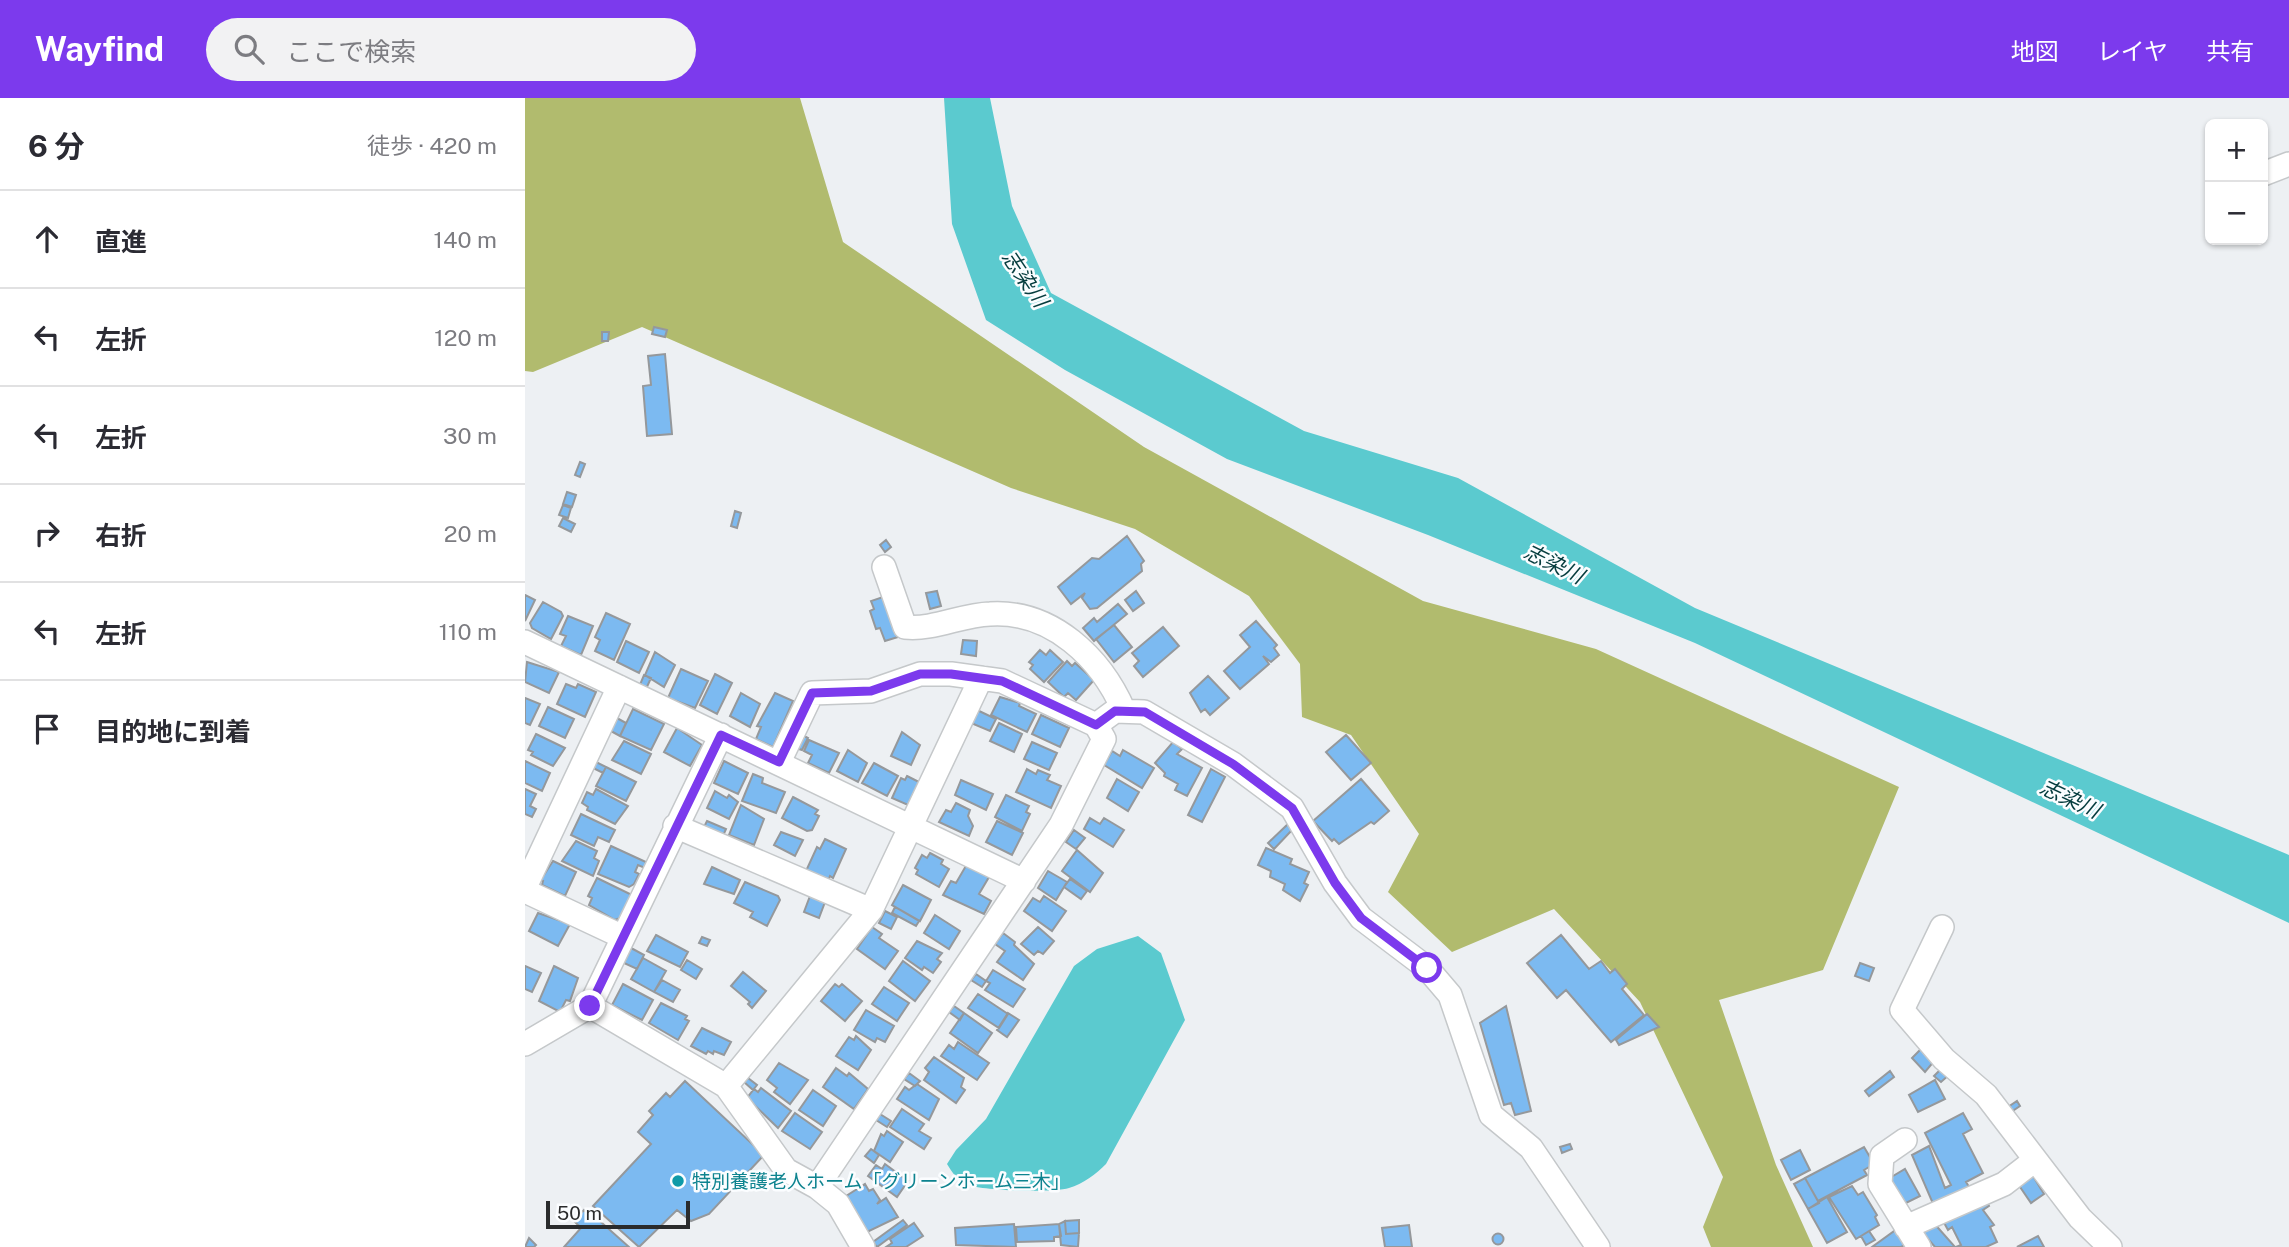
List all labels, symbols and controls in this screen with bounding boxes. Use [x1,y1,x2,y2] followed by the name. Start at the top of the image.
[206,18,696,81] search box
[35,30,164,68] text: Wayfind
[230,30,268,68] icon: search
[286,36,416,67] text: ここで検索
[2011,37,2059,65] text: 地図
[2097,37,2168,65] text: レイヤ
[2206,37,2254,65] text: 共有
[2205,119,2268,245] map controls
[2205,119,2268,182] button: +
[28,128,85,164] text: 6 分
[367,132,497,159] text: 徒歩 · 420 m
[2205,182,2268,245] button: −
[28,220,66,258] icon: ahead
[95,226,147,257] text: 直進
[434,226,497,253] text: 140 m
[997,246,1055,313] water label: 志染川
[28,318,66,356] icon: left
[95,324,147,355] text: 左折
[434,324,497,351] text: 120 m
[28,416,66,454] icon: left
[95,422,147,453] text: 左折
[443,422,497,449] text: 30 m
[28,514,66,552] icon: right
[95,520,147,551] text: 右折
[444,520,497,547] text: 20 m
[1520,539,1590,589] water label: 志染川
[28,612,66,650] icon: left
[95,618,147,649] text: 左折
[439,618,497,645] text: 110 m
[28,710,66,748] icon: arrive
[95,716,251,747] text: 目的地に到着
[2036,774,2106,824] water label: 志染川
[1411,952,1442,983] route start
[574,990,605,1021] route end
[692,1170,1070,1192] place label: 特別養護老人ホーム「グリーンホーム三木」
[670,1173,686,1189] marker: 特別養護老人ホーム「グリーンホーム三木」
[546,1198,689,1230] scale bar
[557,1202,602,1224] text: 50 m

